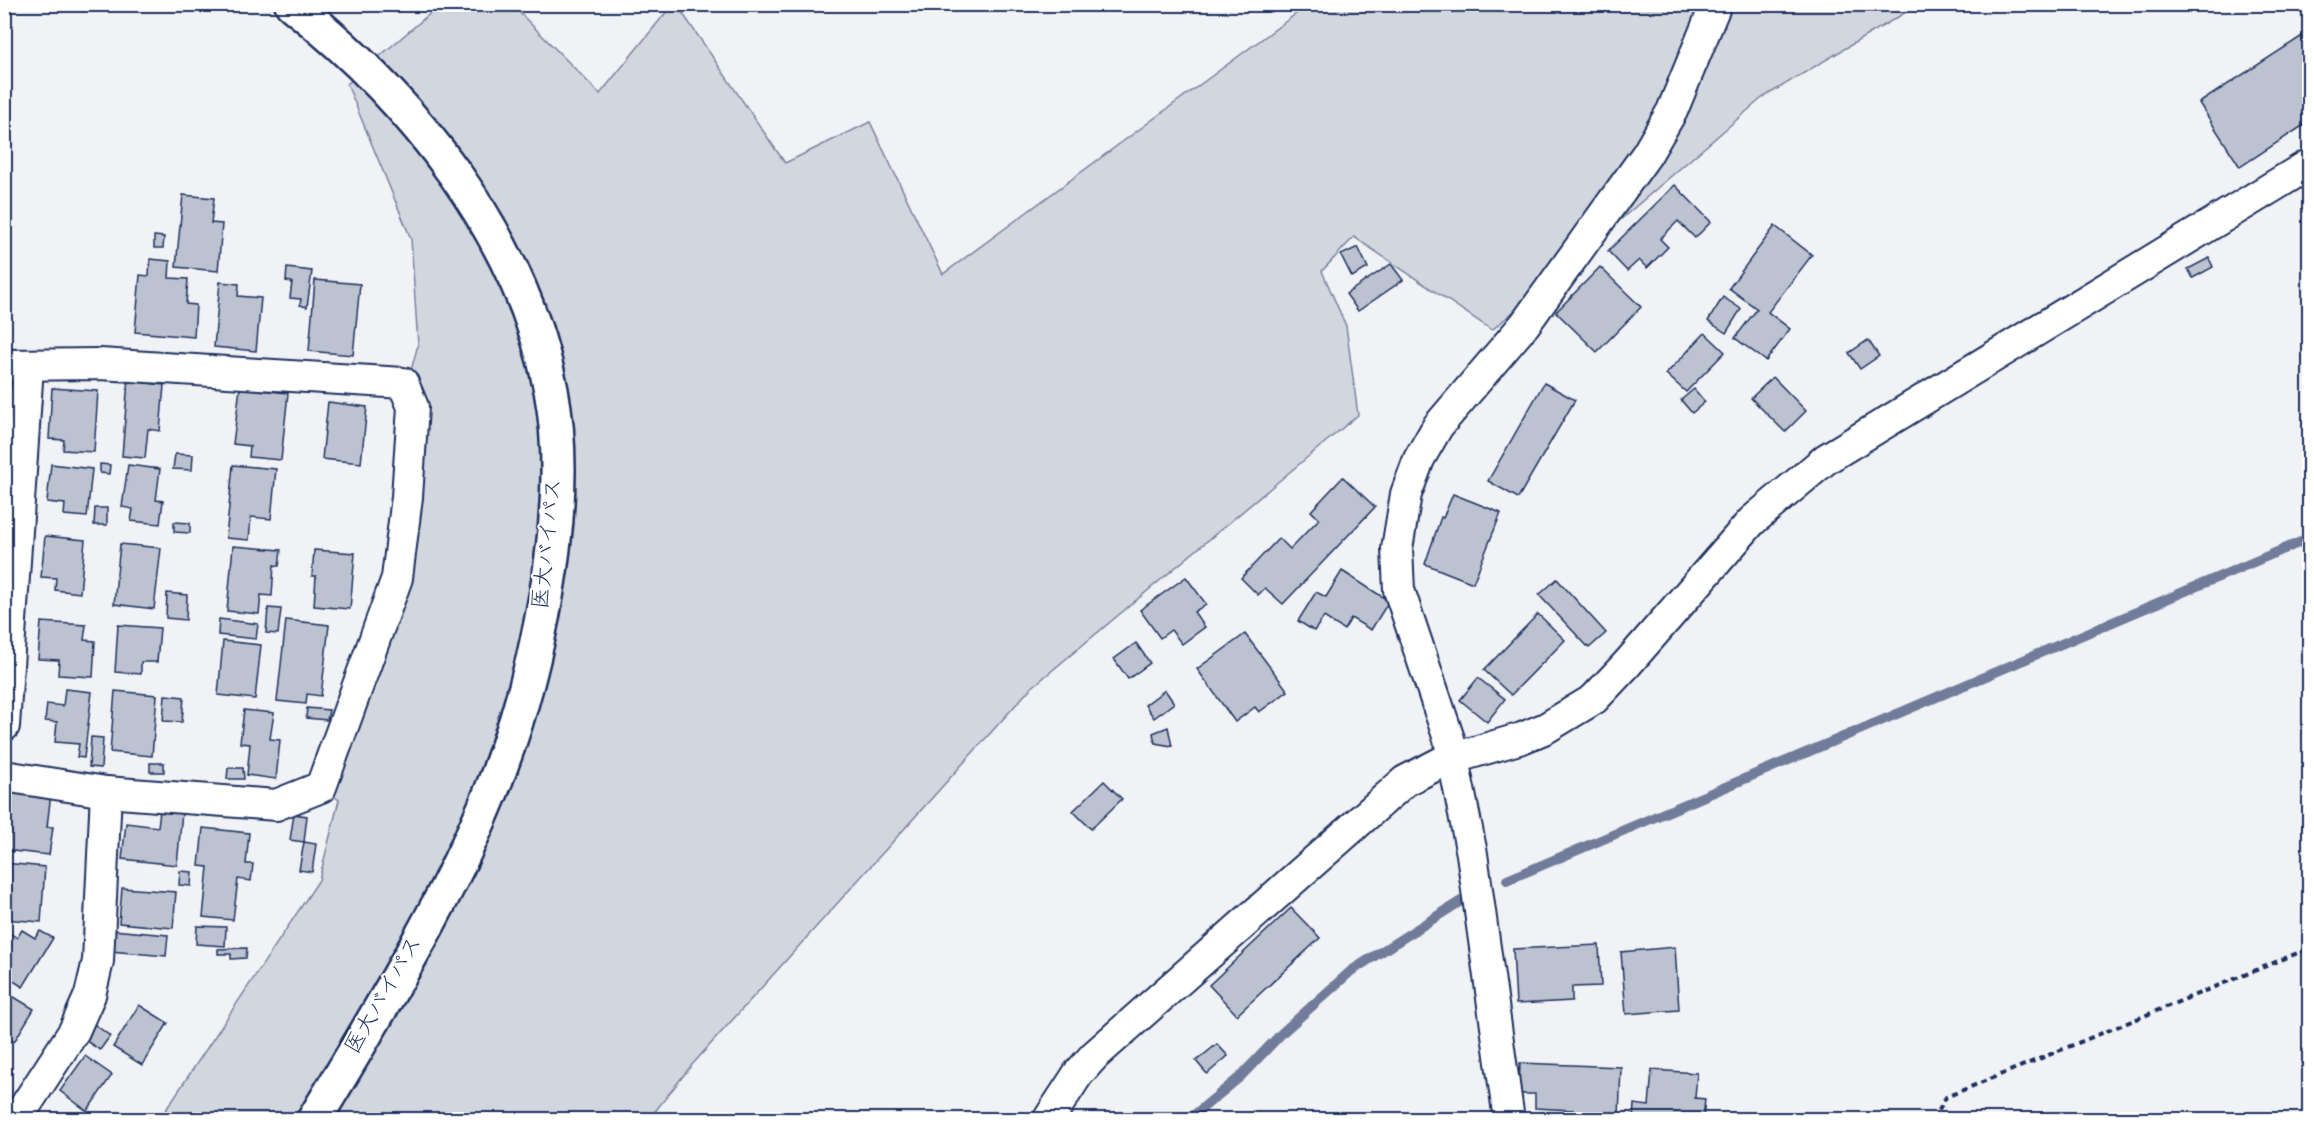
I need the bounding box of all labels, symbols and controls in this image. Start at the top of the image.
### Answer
street label: 医大バイパス [527,477,571,611]
street label: 医大バイパス [339,931,431,1061]

